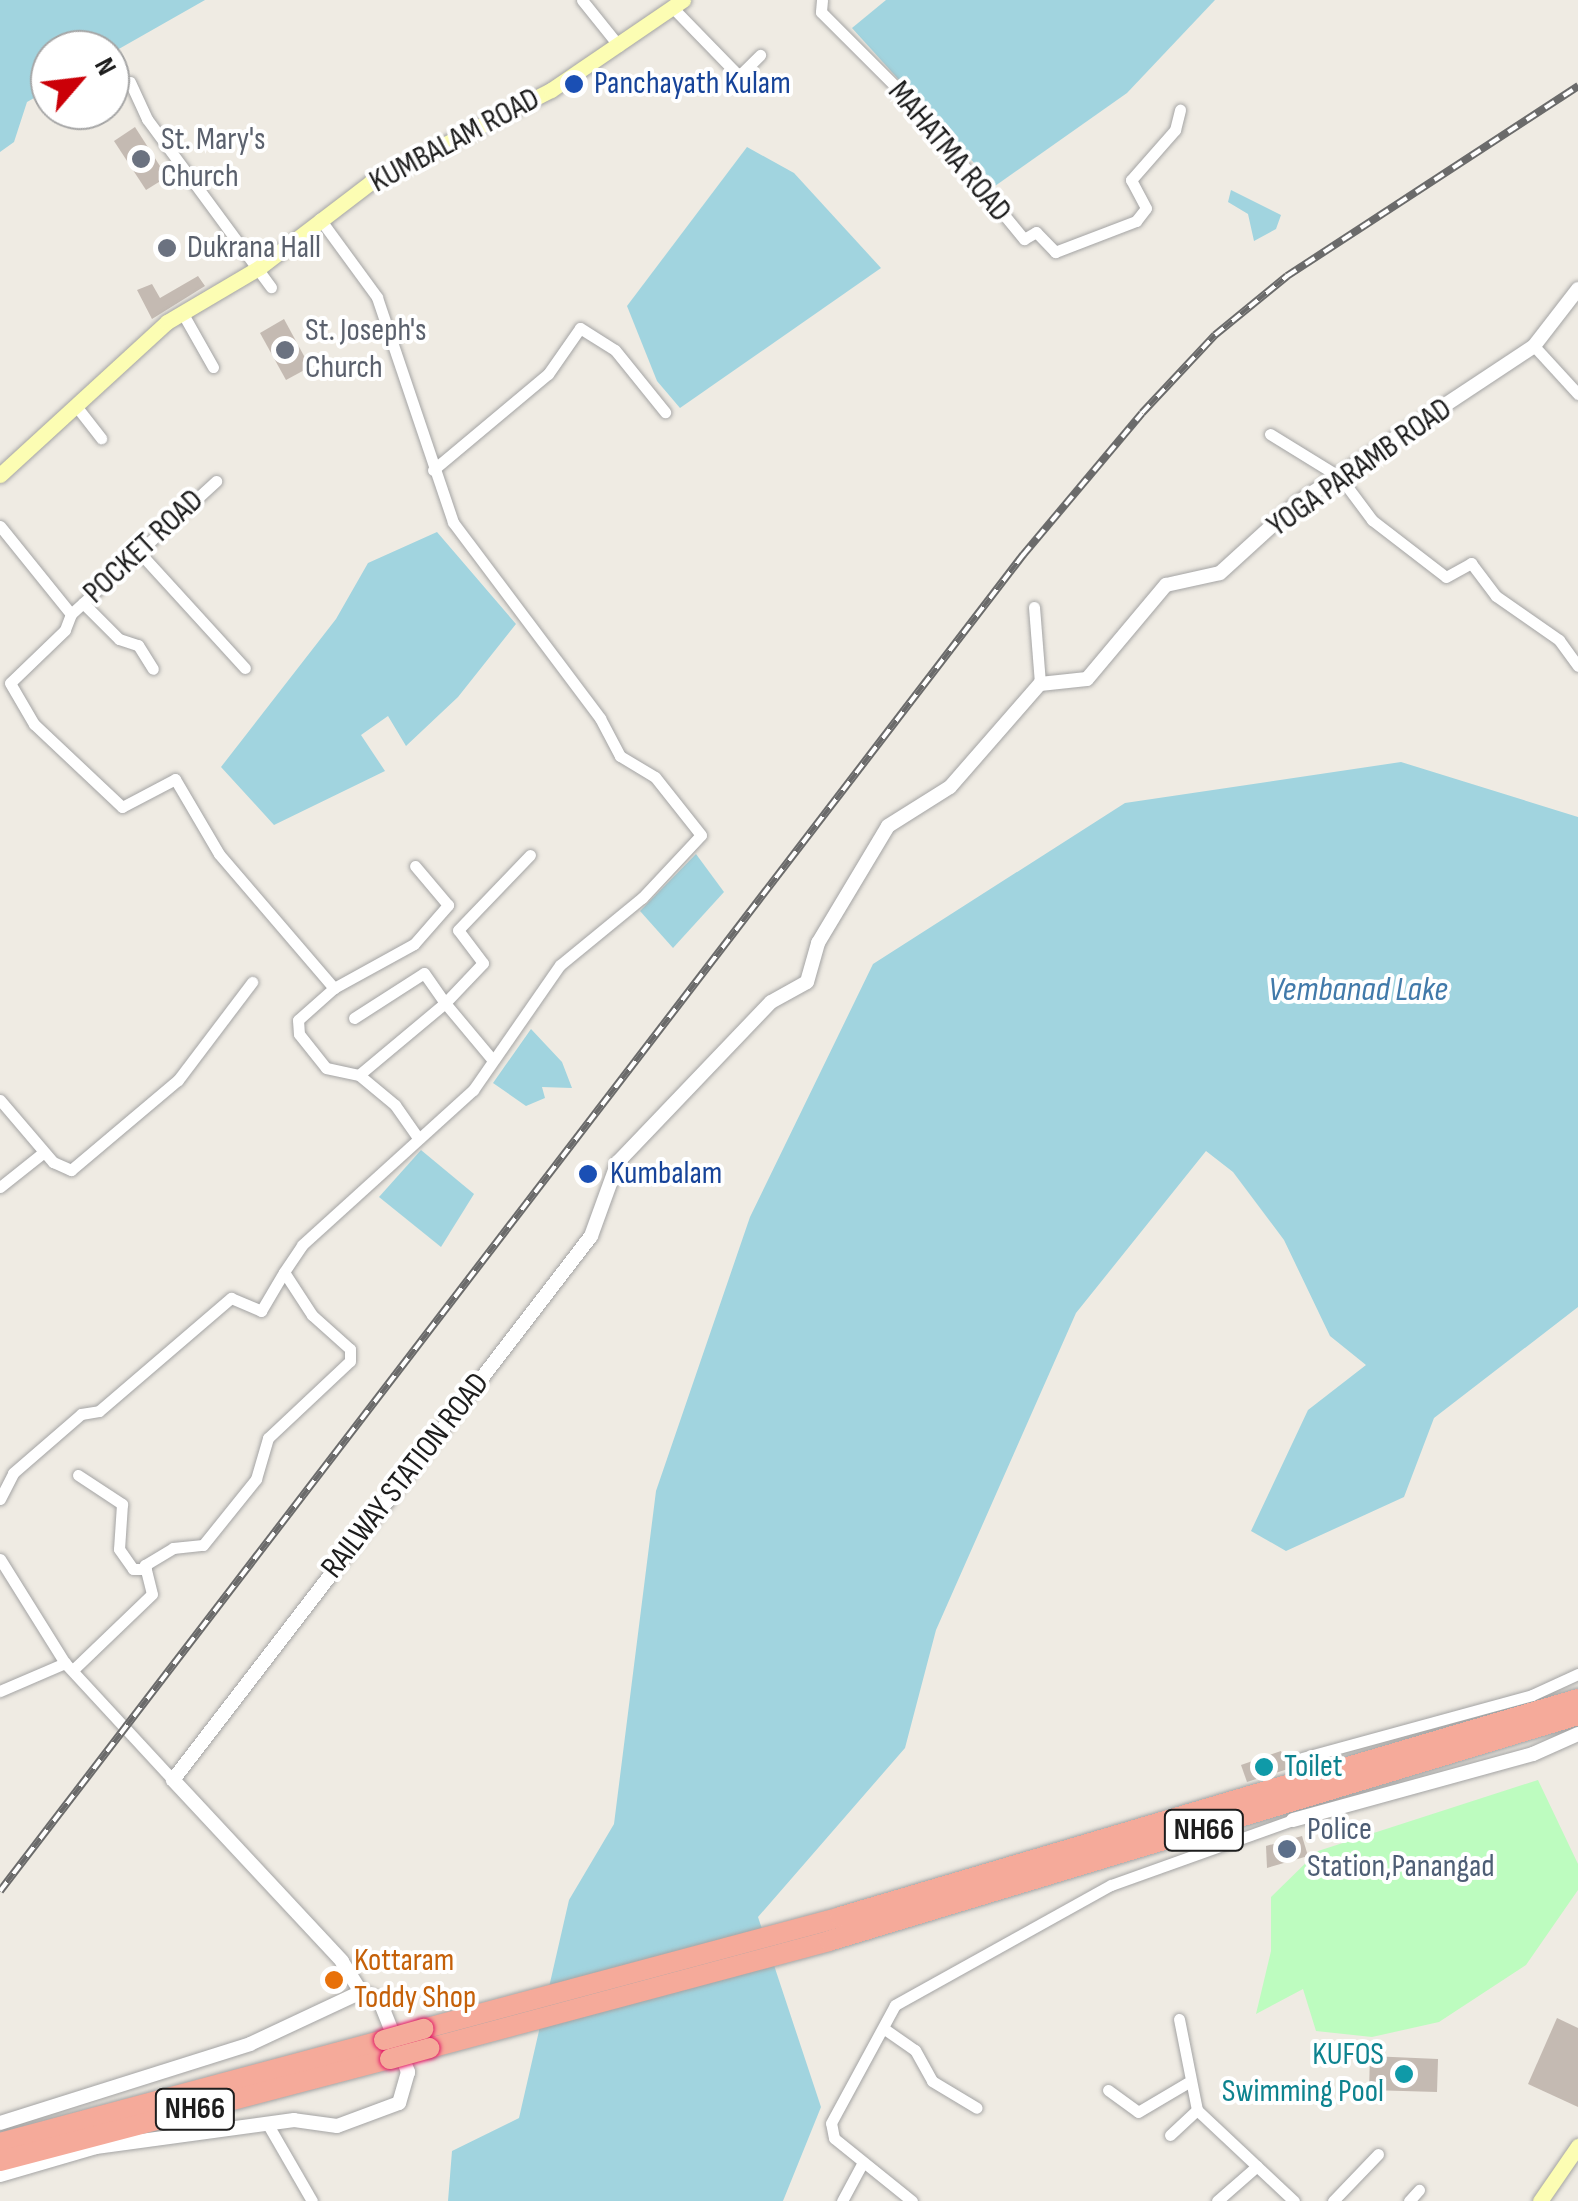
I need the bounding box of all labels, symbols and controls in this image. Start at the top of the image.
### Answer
north arrow [30,30,130,130]
text: N [87,52,123,81]
place label: Panchayath Kulam [594,65,791,103]
marker: Panchayath Kulam [563,73,585,95]
street label: MAHATMA ROAD [879,74,1019,230]
street label: KUMBALAM ROAD [364,80,546,202]
place label: St. Mary's Church [161,122,266,197]
marker: St. Mary's Church [130,148,152,170]
place label: Dukrana Hall [187,229,321,267]
marker: Dukrana Hall [156,237,178,259]
place label: St. Joseph's Church [305,313,426,388]
marker: St. Joseph's Church [274,339,296,361]
street label: YOGA PARAMB ROAD [1261,390,1459,546]
street label: POCKET ROAD [76,482,212,612]
water label: Vembanad Lake [1268,969,1448,1011]
place label: Kumbalam [610,1155,722,1193]
marker: Kumbalam [575,1161,601,1187]
street label: RAILWAY STATION ROAD [314,1366,498,1586]
place label: Toilet [1284,1748,1343,1786]
marker: Toilet [1253,1756,1275,1778]
road number: NH66 [1162,1805,1246,1855]
place label: Police Station,Panangad [1307,1812,1495,1887]
marker: Police Station,Panangad [1276,1838,1298,1860]
place label: Kottaram Toddy Shop [354,1943,476,2018]
marker: Kottaram Toddy Shop [323,1969,345,1991]
place label: KUFOS Swimming Pool [1222,2037,1384,2112]
marker: KUFOS Swimming Pool [1393,2063,1415,2085]
road number: NH66 [152,2084,238,2134]

